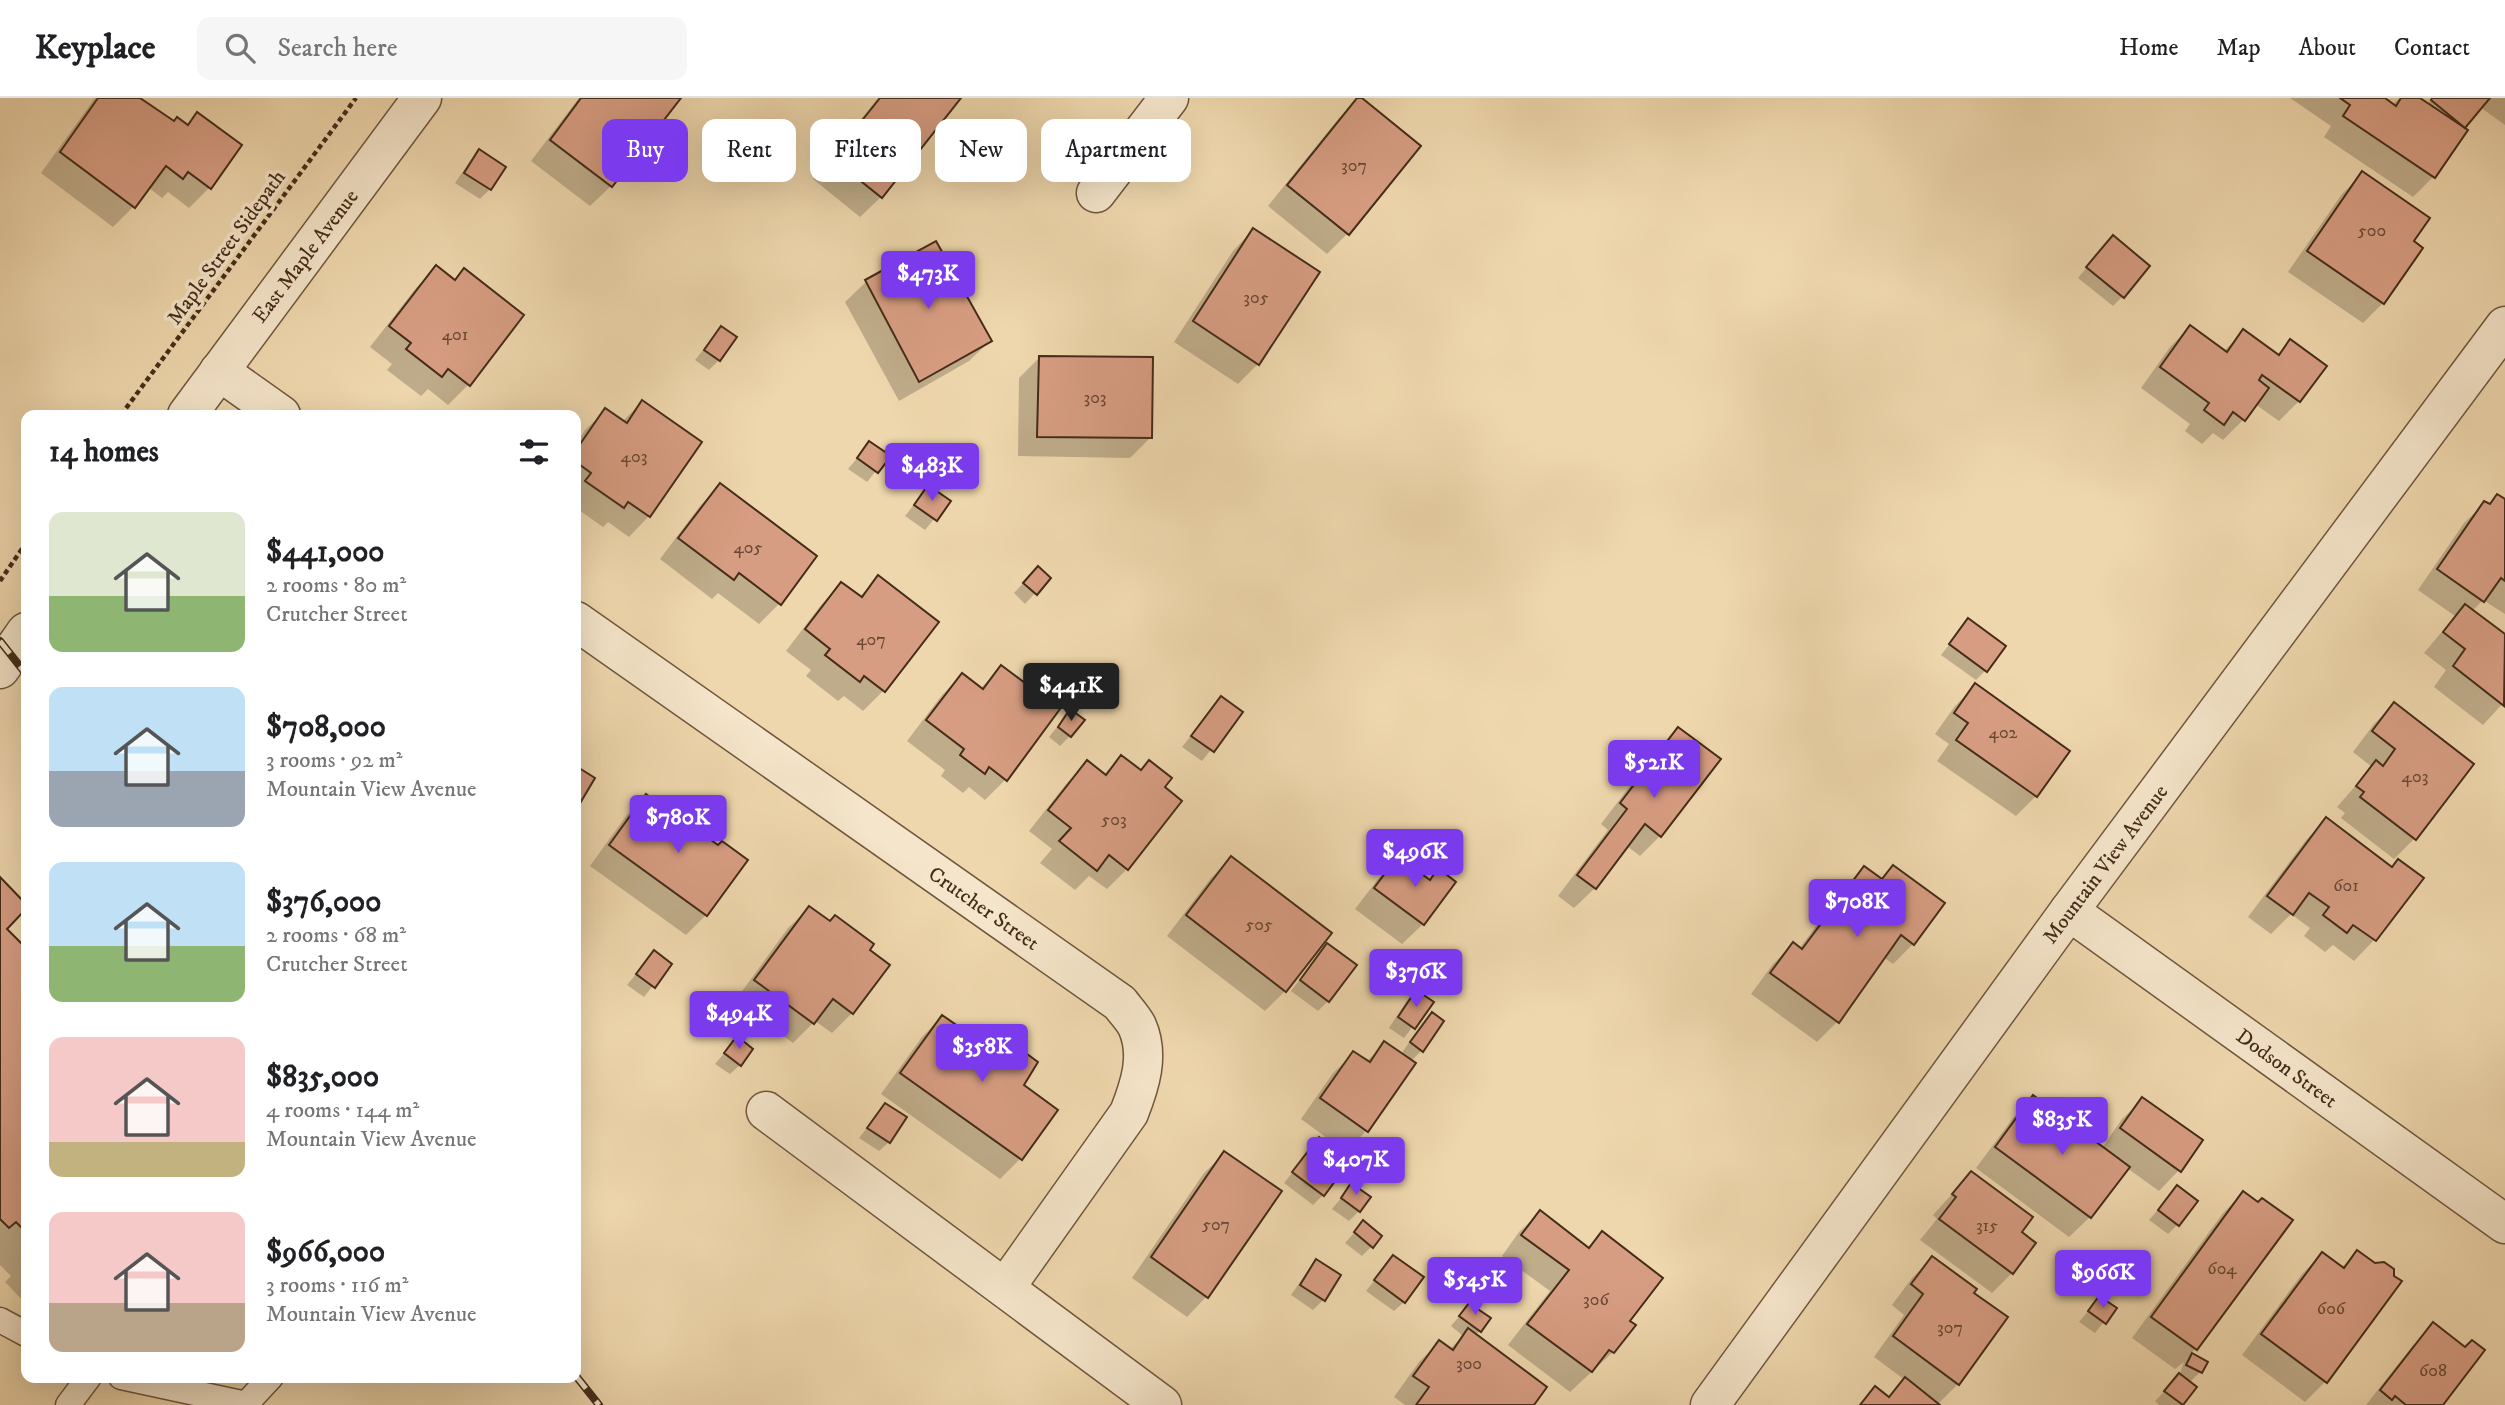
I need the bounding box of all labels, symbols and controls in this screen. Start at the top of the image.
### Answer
search box [197,17,687,80]
text: Keyplace [35,28,155,69]
icon: search [221,29,259,67]
text: Search here [277,32,398,65]
text: Home [2119,33,2178,63]
text: Map [2216,33,2261,63]
text: About [2299,33,2356,63]
text: Contact [2394,33,2470,63]
chip: Buy [602,119,688,182]
chip: Rent [702,119,796,182]
chip: Filters [810,119,921,182]
chip: New [935,119,1027,182]
chip: Apartment [1041,119,1191,182]
house number: 307 [1341,155,1367,177]
street label: Maple Street Sidepath [162,165,292,330]
street label: East Maple Avenue [247,184,365,329]
house number: 500 [2358,220,2386,242]
pin: $473K [879,252,977,311]
text: $473K [897,259,959,288]
house number: 305 [1243,287,1269,309]
house number: 401 [442,324,468,346]
house number: 303 [1083,387,1107,409]
icon: filters [515,433,553,471]
text: 14 homes [49,434,159,471]
pin: $483K [883,444,981,503]
house number: 403 [621,446,647,468]
text: $483K [901,451,963,480]
text: $441,000 [266,534,384,571]
house number: 405 [734,537,763,559]
icon: home [105,540,189,624]
text: 2 rooms · 80 m² [266,571,406,600]
text: Crutcher Street [266,600,408,629]
house number: 407 [856,629,886,651]
pin: $441K [1022,664,1120,723]
text: $441K [1039,671,1103,700]
text: $708,000 [266,709,386,746]
icon: home [105,715,189,799]
house number: 402 [1989,722,2018,744]
pin: $521K [1605,740,1703,800]
text: 3 rooms · 92 m² [266,746,403,775]
text: $521K [1624,748,1684,777]
house number: 403 [2402,766,2428,788]
text: Mountain View Avenue [266,775,477,804]
street label: Mountain View Avenue [2038,780,2174,949]
pin: $780K [629,796,727,855]
text: $780K [646,803,710,832]
house number: 503 [1101,809,1127,831]
pin: $496K [1366,830,1464,889]
text: $496K [1382,837,1448,866]
street label: Crutcher Street [923,861,1044,957]
house number: 601 [2333,875,2359,897]
pin: $708K [1808,880,1906,939]
text: $376,000 [266,884,381,921]
text: $708K [1825,887,1889,916]
icon: home [105,890,189,974]
house number: 505 [1245,914,1273,936]
text: 2 rooms · 68 m² [266,921,406,950]
text: Crutcher Street [266,950,408,979]
pin: $376K [1367,950,1465,1009]
text: $376K [1385,957,1447,986]
pin: $494K [690,992,788,1051]
text: $494K [706,999,772,1028]
street label: Dodson Street [2231,1023,2342,1114]
pin: $358K [933,1024,1031,1084]
text: $358K [952,1032,1012,1061]
text: $835,000 [266,1059,379,1096]
icon: home [105,1065,189,1149]
text: 4 rooms · 144 m² [266,1096,419,1125]
pin: $835K [2013,1098,2111,1157]
text: $835K [2032,1105,2092,1134]
text: Mountain View Avenue [266,1125,477,1154]
pin: $407K [1307,1138,1405,1197]
text: $407K [1323,1145,1389,1174]
house number: 507 [1202,1214,1230,1236]
house number: 315 [1976,1215,1998,1237]
text: $966,000 [266,1234,385,1271]
icon: home [105,1240,189,1324]
pin: $966K [2054,1250,2152,1310]
pin: $545K [1426,1258,1524,1317]
text: $966K [2071,1258,2135,1287]
house number: 604 [2207,1258,2237,1280]
text: $545K [1443,1265,1507,1294]
text: 3 rooms · 116 m² [266,1271,409,1300]
house number: 306 [1583,1289,1610,1311]
house number: 606 [2317,1298,2346,1320]
text: Mountain View Avenue [266,1300,477,1329]
house number: 307 [1937,1317,1963,1339]
house number: 300 [1456,1353,1482,1375]
house number: 608 [2419,1360,2447,1382]

